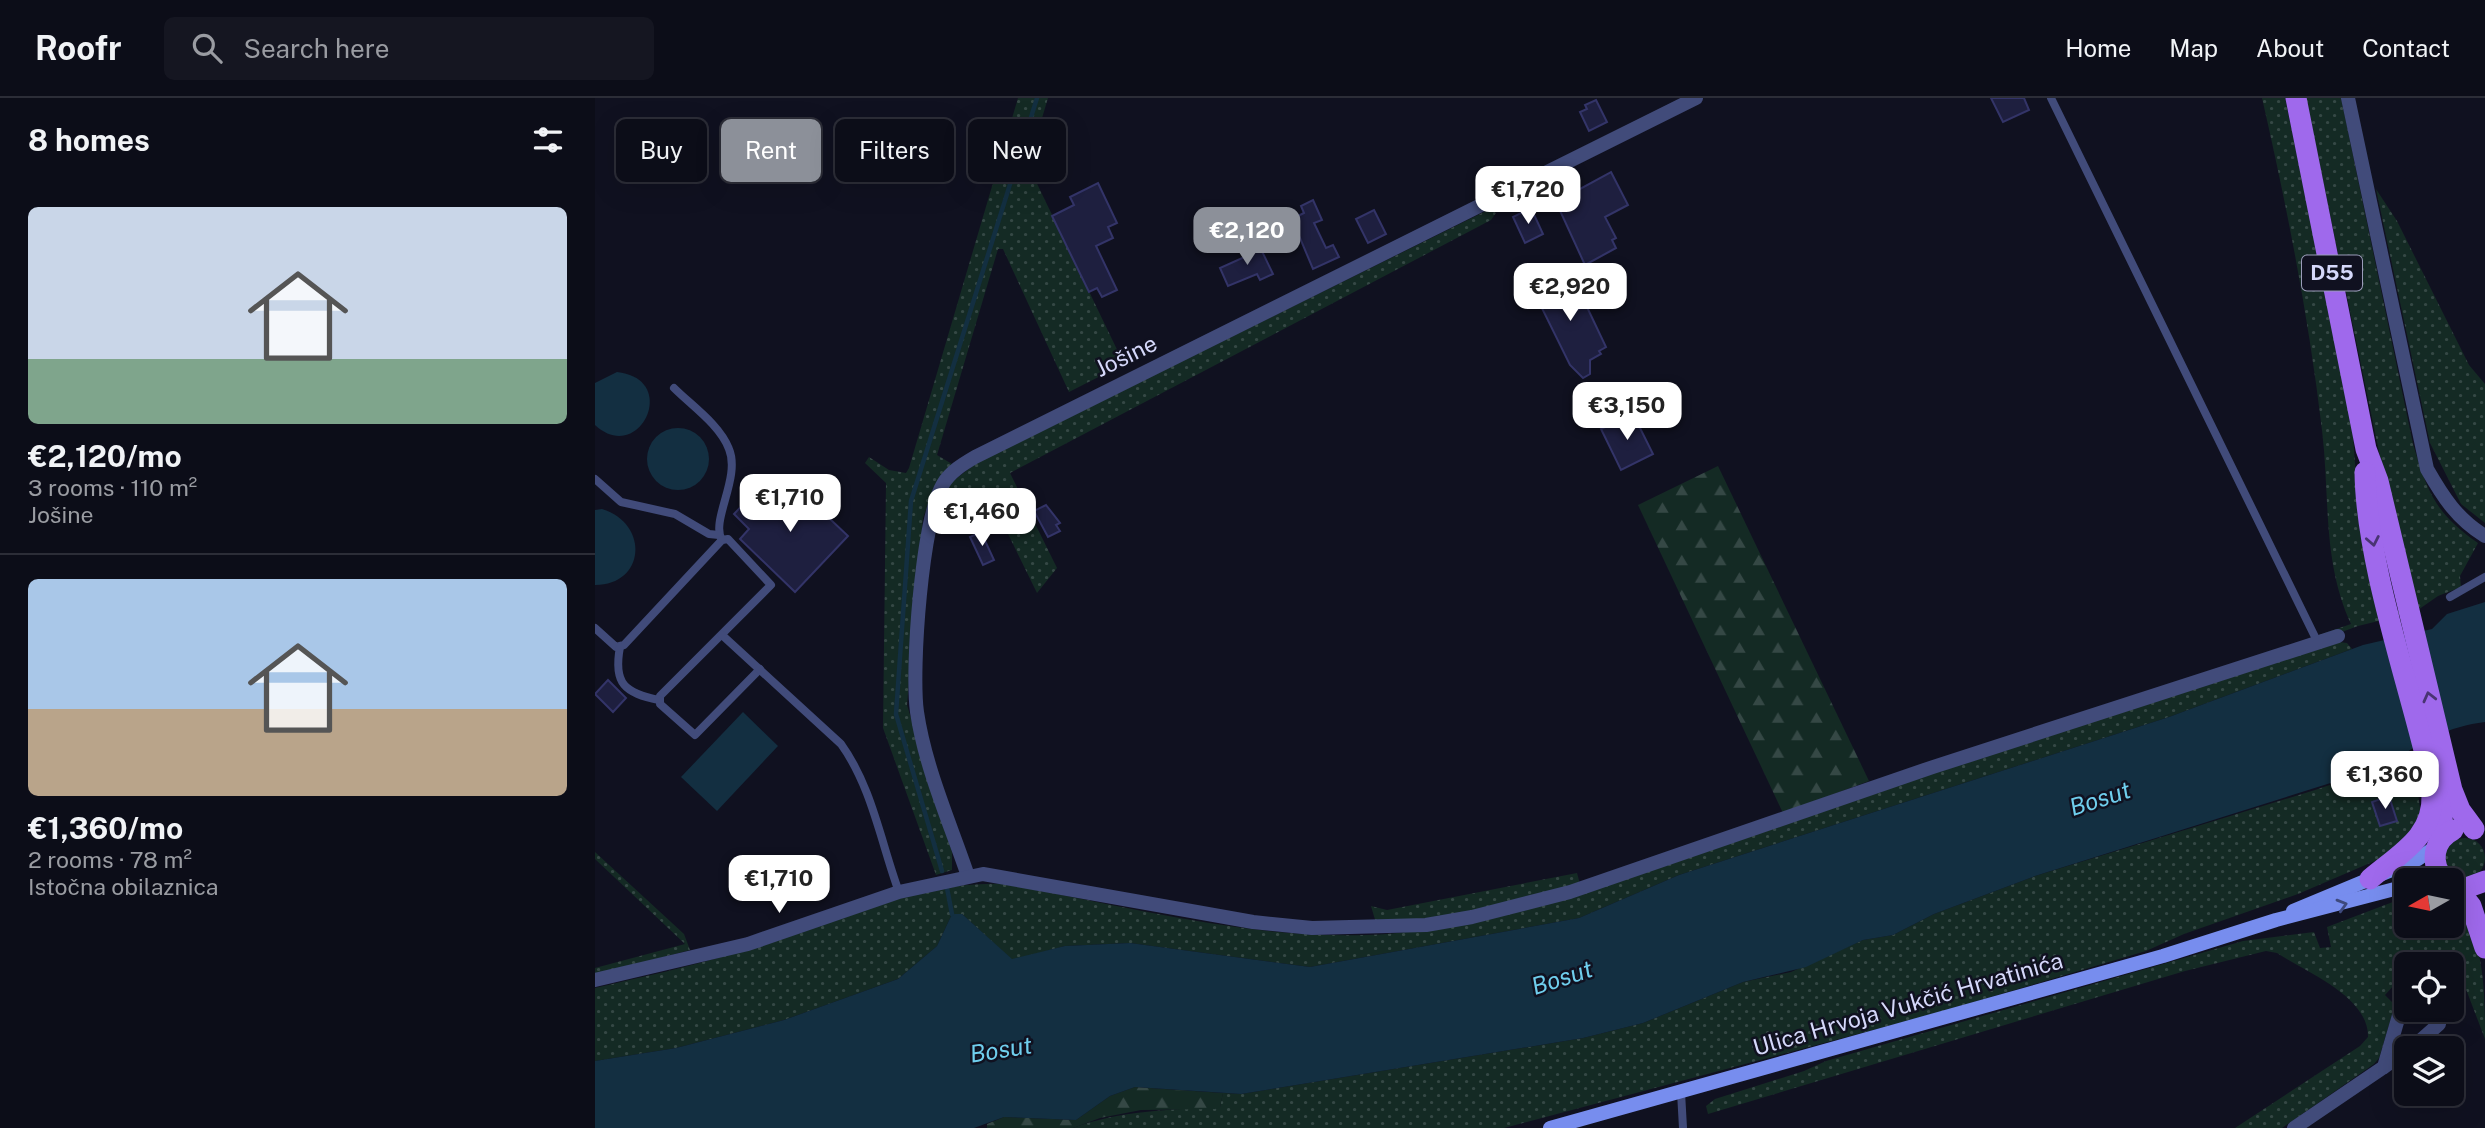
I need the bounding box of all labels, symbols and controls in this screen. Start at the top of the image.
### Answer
search box [164,17,654,80]
text: Roofr [35,29,122,67]
icon: search [188,29,226,67]
text: Search here [244,33,390,64]
text: Home [2065,34,2131,62]
text: Map [2169,34,2218,62]
text: About [2256,34,2324,62]
text: Contact [2362,34,2450,62]
chip: Buy [616,119,707,182]
chip: Rent [721,119,821,182]
chip: Filters [835,119,954,182]
chip: New [968,119,1066,182]
icon: filters [529,121,567,159]
text: 8 homes [28,122,150,158]
pin: €1,720 [1471,166,1585,226]
text: €1,720 [1491,175,1565,202]
pin: €2,120 [1190,208,1304,267]
text: €2,120 [1209,216,1285,243]
icon: home [235,253,361,379]
road number: D55 [2302,256,2362,290]
pin: €2,920 [1513,264,1627,323]
text: €2,920 [1530,272,1610,299]
street label: Jošine [1090,329,1161,382]
pin: €3,150 [1570,382,1684,442]
text: €3,150 [1589,391,1665,418]
text: €2,120/mo [28,438,182,474]
text: 3 rooms · 110 m² [28,474,197,501]
pin: €1,710 [733,474,847,534]
text: €1,710 [756,483,824,510]
pin: €1,460 [925,489,1039,548]
text: €1,460 [944,497,1020,524]
text: Jošine [28,501,94,528]
one-way arrow [2365,535,2380,547]
icon: home [235,625,361,751]
one-way arrow [2423,691,2437,703]
pin: €1,360 [2328,752,2442,811]
text: €1,360 [2347,760,2423,787]
water label: Bosut [2066,775,2134,821]
text: €1,360/mo [28,810,183,846]
text: 2 rooms · 78 m² [28,846,192,873]
pin: €1,710 [722,856,836,915]
text: €1,710 [745,864,813,891]
north arrow [2394,868,2464,938]
map controls [2394,868,2464,1106]
text: Istočna obilaznica [28,873,218,900]
one-way arrow [2336,899,2348,913]
street label: Ulica Hrvoja Vukčić Hrvatinića [1750,946,2066,1061]
button: locate [2394,952,2464,1022]
water label: Bosut [1528,954,1596,1000]
water label: Bosut [968,1030,1034,1068]
button: layers [2394,1036,2464,1106]

